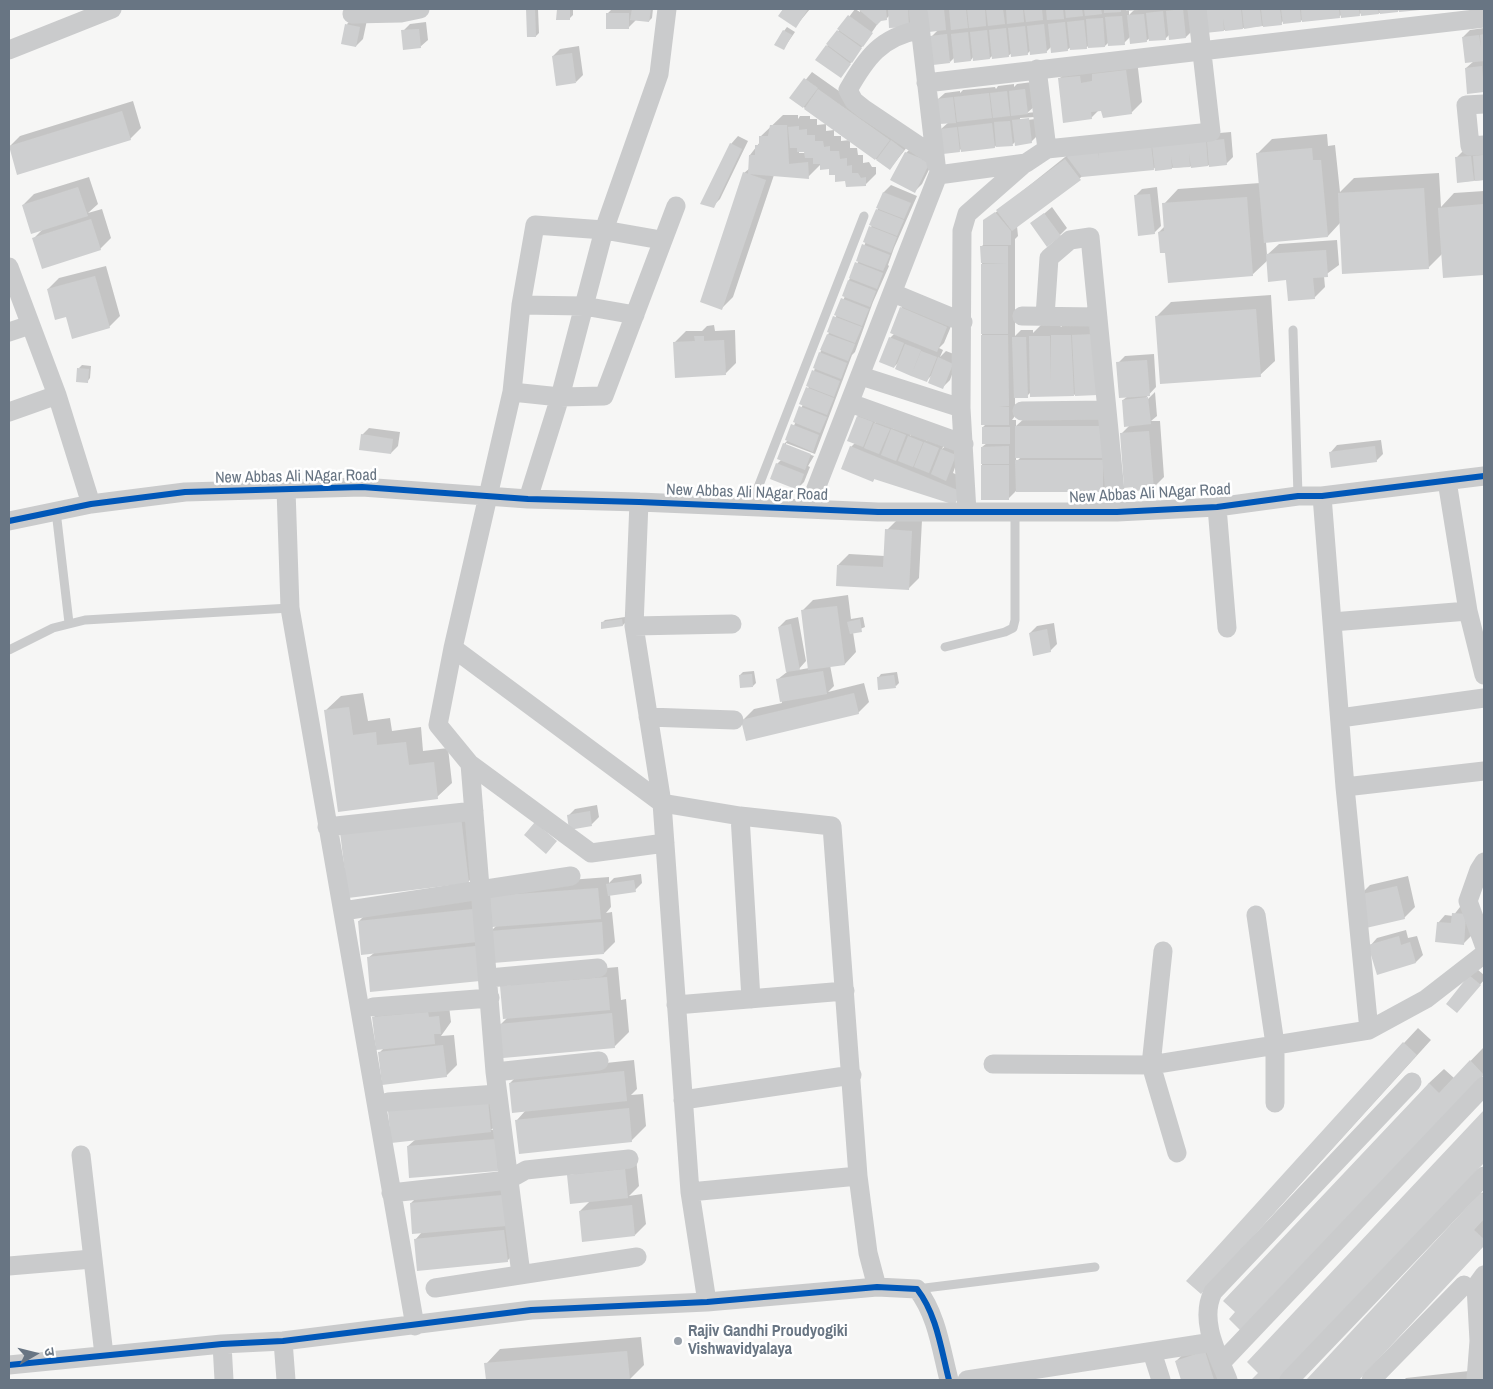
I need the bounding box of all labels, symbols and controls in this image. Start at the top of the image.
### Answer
street label: New Abbas Ali NAgar Road [215,466,377,488]
street label: New Abbas Ali NAgar Road [1069,480,1231,508]
street label: New Abbas Ali NAgar Road [666,481,828,505]
place label: Rajiv Gandhi Proudyogiki Vishwavidyalaya [688,1322,848,1360]
north arrow [10,1329,60,1379]
marker: Rajiv Gandhi Proudyogiki Vishwavidyalaya [672,1335,684,1347]
text: उ [40,1347,59,1357]

